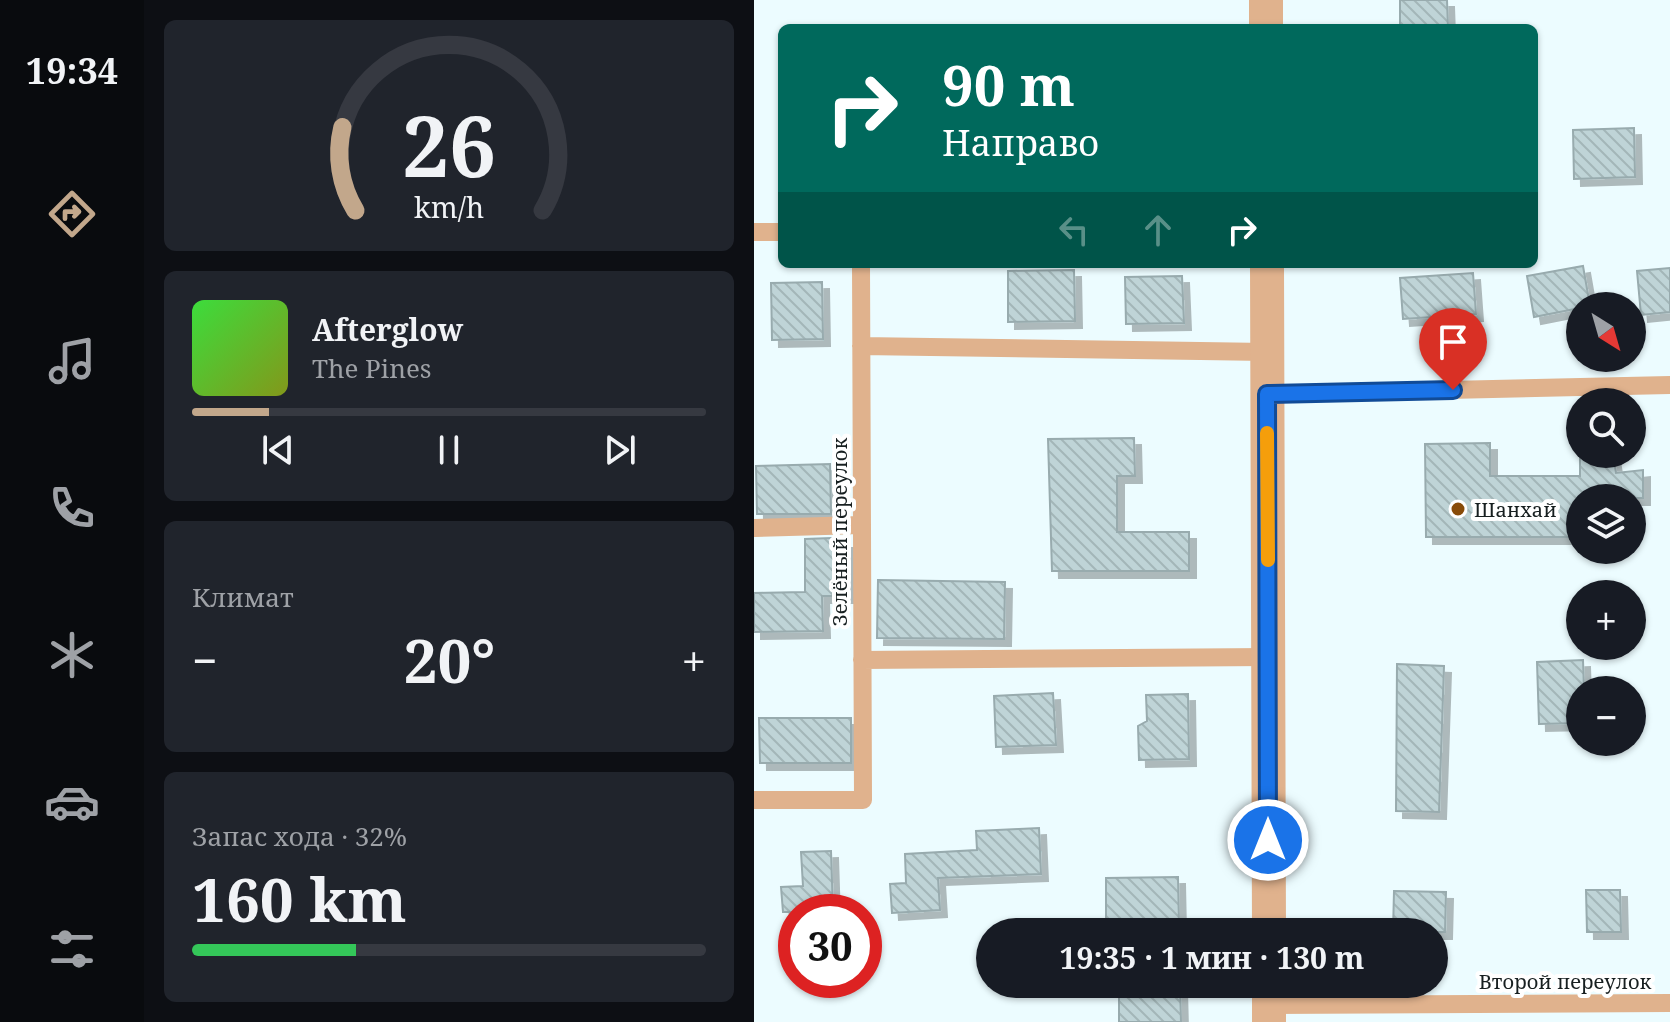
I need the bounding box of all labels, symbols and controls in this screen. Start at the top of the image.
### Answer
text: 19:34 [26,46,118,95]
text: 90 m [942,46,1075,122]
icon: right [810,56,914,160]
text: 26 [402,88,496,201]
text: Направо [942,118,1099,167]
icon: directions [44,186,100,242]
text: km/h [414,187,484,226]
icon: left [1052,208,1096,252]
icon: ahead [1136,208,1180,252]
icon: right [1220,208,1264,252]
north arrow [1566,292,1646,372]
map controls [1566,292,1646,756]
pin [1419,308,1487,390]
text: Afterglow [312,309,463,350]
icon: arrive [1431,320,1475,364]
icon: music [44,333,100,389]
text: The Pines [312,350,432,386]
button: search [1566,388,1646,468]
icon: previous [256,428,300,472]
icon: pause [427,428,471,472]
icon: next [598,428,642,472]
street label: Зелёный переулок [826,438,853,626]
icon: phone [44,480,100,536]
button: layers [1566,484,1646,564]
place label: Шанхай [1474,496,1557,523]
marker: Шанхай [1449,500,1467,518]
text: Климат [192,579,294,615]
button: + [1566,580,1646,660]
text: 20° [404,619,495,701]
icon: climate [44,627,100,683]
text: − [192,630,217,690]
text: + [681,630,706,690]
button: − [1566,676,1646,756]
icon: car [44,774,100,830]
position arrow [1226,798,1310,882]
text: Запас хода · 32% [192,818,407,854]
text: 160 km [192,858,407,940]
speed limit sign: 30 [778,894,882,998]
icon: filters [44,921,100,977]
text: 19:35 · 1 мин · 130 m [1060,937,1364,978]
street label: Второй переулок [1479,968,1651,995]

